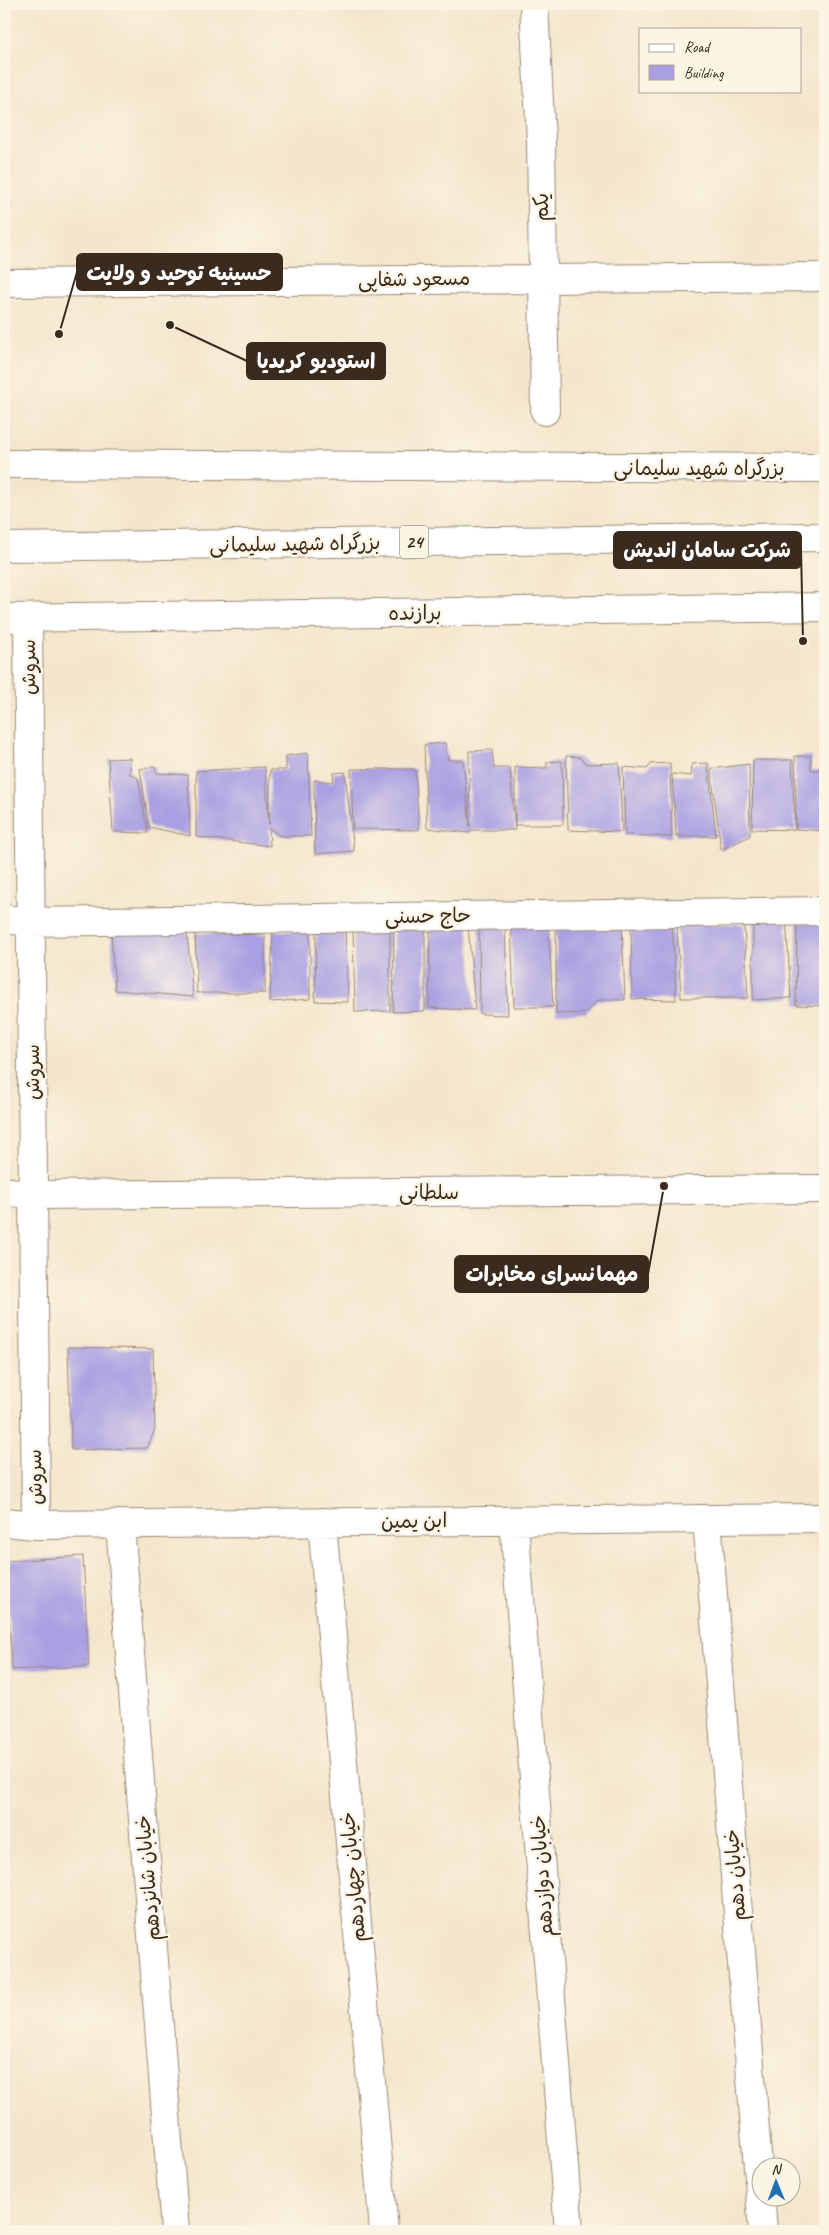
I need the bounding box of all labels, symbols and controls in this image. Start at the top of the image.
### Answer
legend [639,28,802,92]
text: Road [684,38,711,57]
text: Building [684,64,724,83]
street label: یکم [529,193,556,221]
callout: حسینیه توحید و ولایت [77,254,282,290]
text: حسینیه توحید و ولایت [87,260,271,286]
street label: مسعود شفاپی [358,266,470,293]
callout: استودیو کریدیا [247,343,385,379]
text: استودیو کریدیا [257,348,375,374]
street label: بزرگراه شهید سلیمانی [613,456,785,481]
road number: 24 [400,526,428,558]
street label: بزرگراه شهید سلیمانی [209,530,381,558]
callout: شرکت سامان اندیش [614,532,801,568]
text: شرکت سامان اندیش [623,537,791,563]
street label: برازنده [388,600,442,626]
street label: سروش [16,639,41,695]
street label: حاج حسنی [385,903,471,930]
street label: سروش [20,1044,45,1100]
street label: سلطانی [399,1180,459,1205]
callout: مهمانسرای مخابرات [455,1256,648,1292]
text: مهمانسرای مخابرات [465,1261,639,1287]
street label: سروش [22,1449,48,1505]
street label: ابن یمین [381,1508,447,1534]
street label: خیابان چهاردهم [335,1811,373,1943]
street label: خیابان شانزدهم [130,1814,168,1942]
street label: خیابان دوازدهم [525,1814,562,1938]
street label: خیابان دهم [719,1828,753,1922]
north arrow [752,2158,802,2208]
text: N [771,2161,783,2178]

